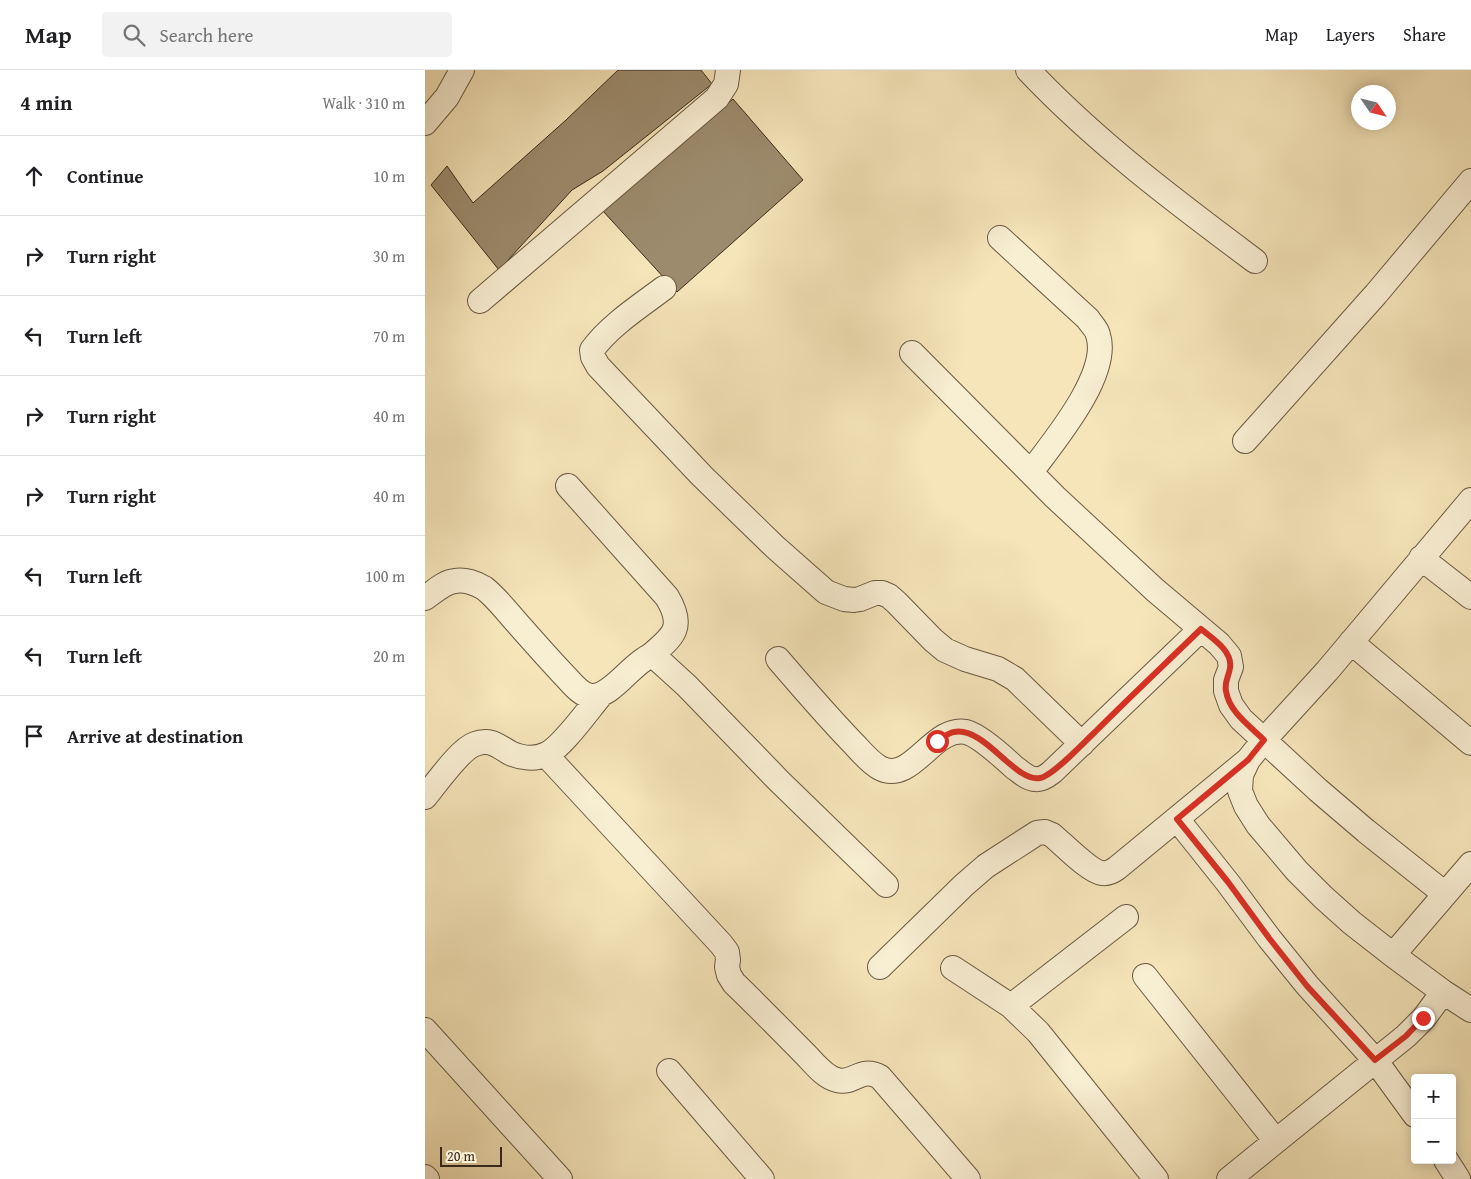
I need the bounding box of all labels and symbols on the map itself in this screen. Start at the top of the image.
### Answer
north arrow [1351,85,1396,130]
route start [926,730,949,753]
route end [1412,1007,1435,1030]
scale bar [440,1144,503,1167]

